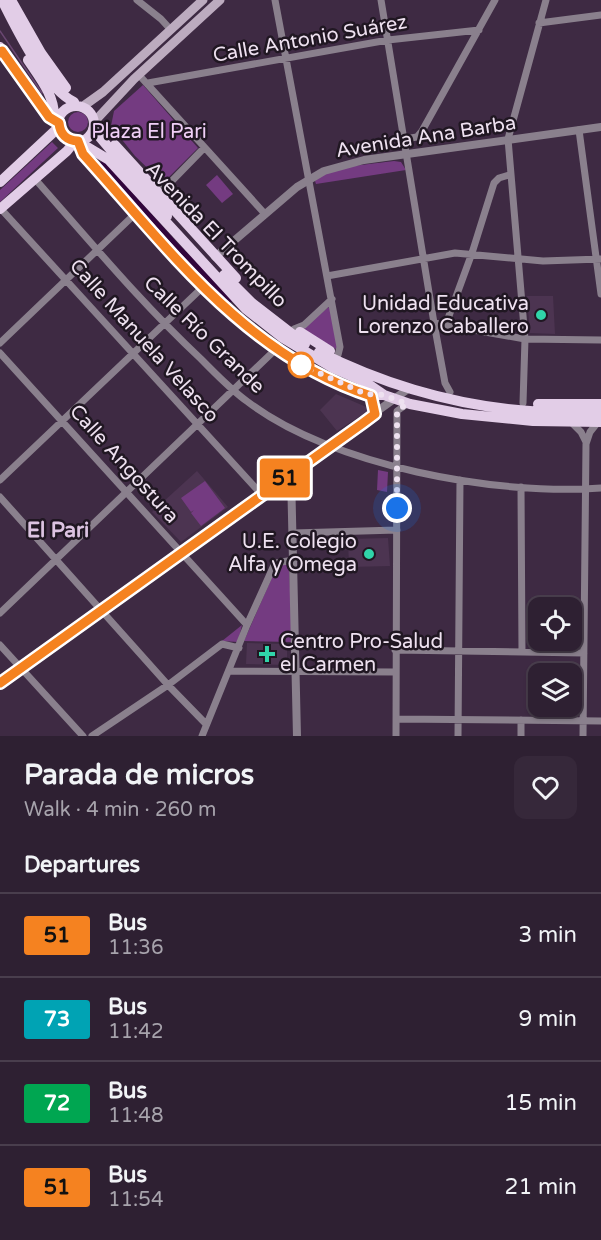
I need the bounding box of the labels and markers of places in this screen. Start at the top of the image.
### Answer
place label: Unidad Educativa Lorenzo Caballero [357,292,529,339]
marker: Unidad Educativa Lorenzo Caballero [534,308,548,322]
unlabelled marker [288,352,314,378]
place label: U.E. Colegio Alfa y Omega [228,530,357,577]
marker: U.E. Colegio Alfa y Omega [362,547,376,561]
place label: Centro Pro-Salud el Carmen [280,630,443,677]
marker: Centro Pro-Salud el Carmen [258,645,276,663]

